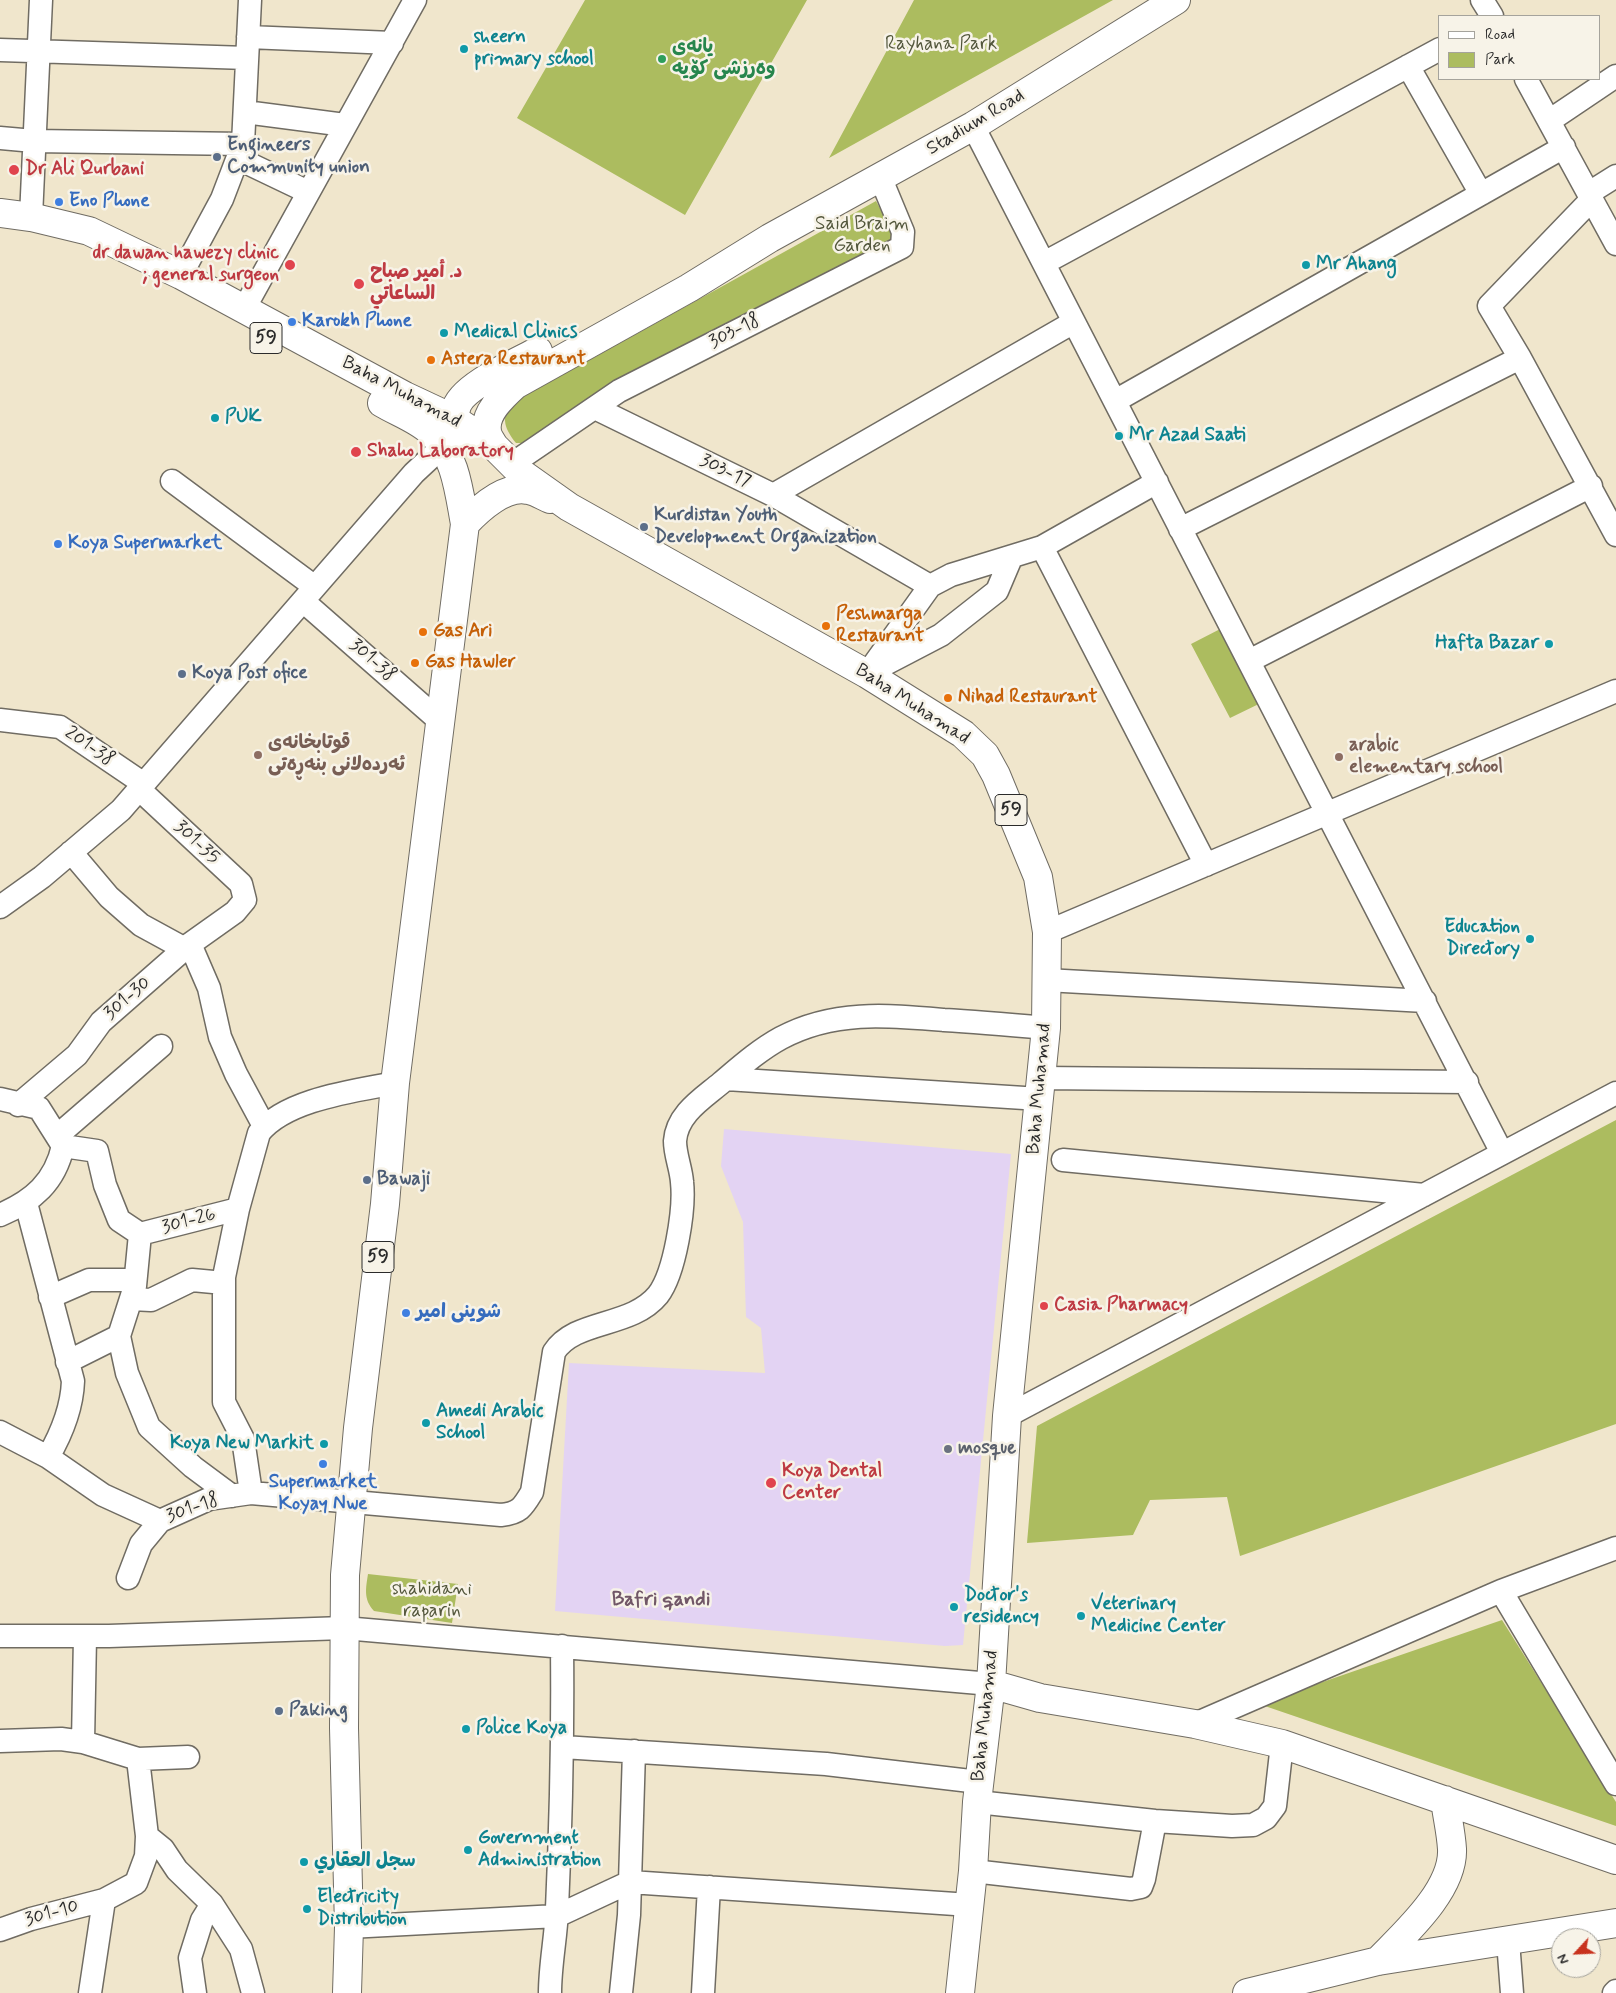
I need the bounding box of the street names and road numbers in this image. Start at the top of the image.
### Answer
street label: Stadium Road [923,85,1029,161]
street label: 303-18 [705,309,765,355]
road number: 59 [250,322,282,353]
street label: Baha Muhamad [338,352,464,434]
street label: 303-17 [696,450,754,494]
street label: 301-38 [344,635,400,687]
street label: Baha Muhamad [851,660,973,750]
street label: 201-38 [60,722,118,772]
road number: 59 [995,794,1027,826]
street label: 301-35 [168,816,224,870]
street label: 301-30 [100,972,156,1026]
street label: Baha Muhamad [1023,1022,1057,1156]
street label: 301-26 [159,1204,219,1240]
road number: 59 [362,1242,394,1272]
street label: 301-18 [164,1489,222,1529]
street label: Baha Muhamad [968,1649,1004,1783]
street label: 301-10 [23,1896,81,1932]

